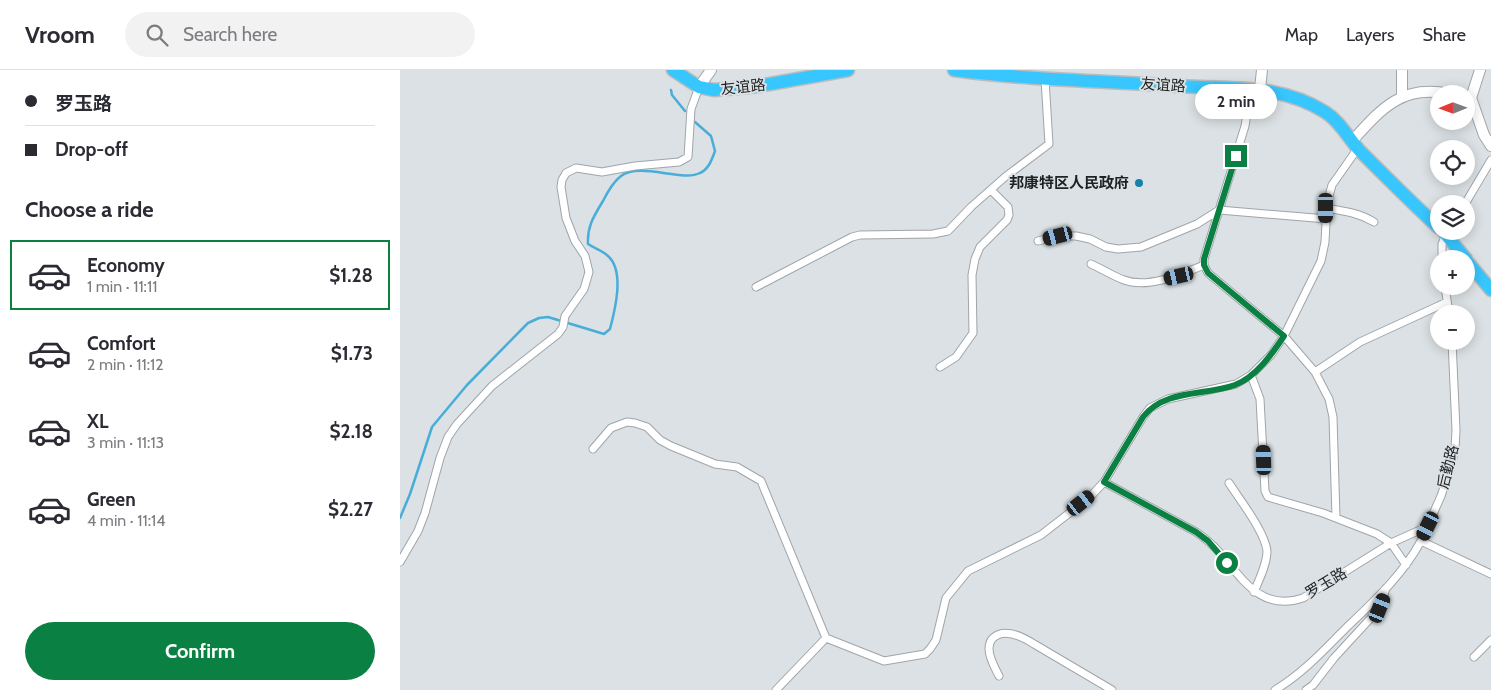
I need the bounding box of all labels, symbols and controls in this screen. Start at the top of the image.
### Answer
search box [125,12,475,57]
text: Vroom [25,20,95,49]
icon: search [143,21,171,49]
text: Search here [183,23,277,46]
text: Map [1285,24,1318,46]
text: Layers [1346,24,1395,46]
text: Share [1423,24,1466,46]
street label: 友谊路 [1140,74,1186,96]
street label: 友谊路 [720,76,766,98]
callout: 2 min [1195,83,1277,118]
north arrow [1430,85,1475,130]
map controls [1430,85,1475,350]
text: 罗玉路 [55,92,112,115]
text: 2 min [1217,92,1255,111]
text: Drop-off [55,138,128,161]
button: locate [1430,140,1475,185]
route end [1225,145,1247,167]
place label: 邦康特区人民政府 [1009,174,1129,192]
marker: 邦康特区人民政府 [1133,177,1145,189]
car [1318,193,1333,223]
button: layers [1430,195,1475,240]
text: Choose a ride [25,196,154,223]
car [1041,225,1074,247]
button: + [1430,250,1475,295]
icon: car [27,253,72,298]
text: Economy [87,254,165,277]
text: $1.28 [329,264,373,287]
car [1162,265,1195,287]
text: 1 min · 11:11 [87,277,157,296]
button: − [1430,305,1475,350]
icon: car [27,331,72,376]
text: Comfort [87,332,156,355]
text: $1.73 [331,342,373,365]
text: 2 min · 11:12 [87,355,164,374]
icon: car [27,409,72,454]
text: XL [87,410,108,433]
text: $2.18 [330,420,373,443]
text: 3 min · 11:13 [87,433,164,452]
street label: 后勤路 [1434,443,1462,491]
car [1255,445,1272,475]
icon: car [27,487,72,532]
text: Green [87,488,136,511]
car [1064,488,1097,518]
text: $2.27 [328,498,373,521]
car [1414,509,1441,543]
text: 4 min · 11:14 [87,511,165,530]
route start [1216,552,1238,574]
street label: 罗玉路 [1302,564,1350,602]
car [1367,591,1392,625]
button: Confirm [25,622,375,680]

